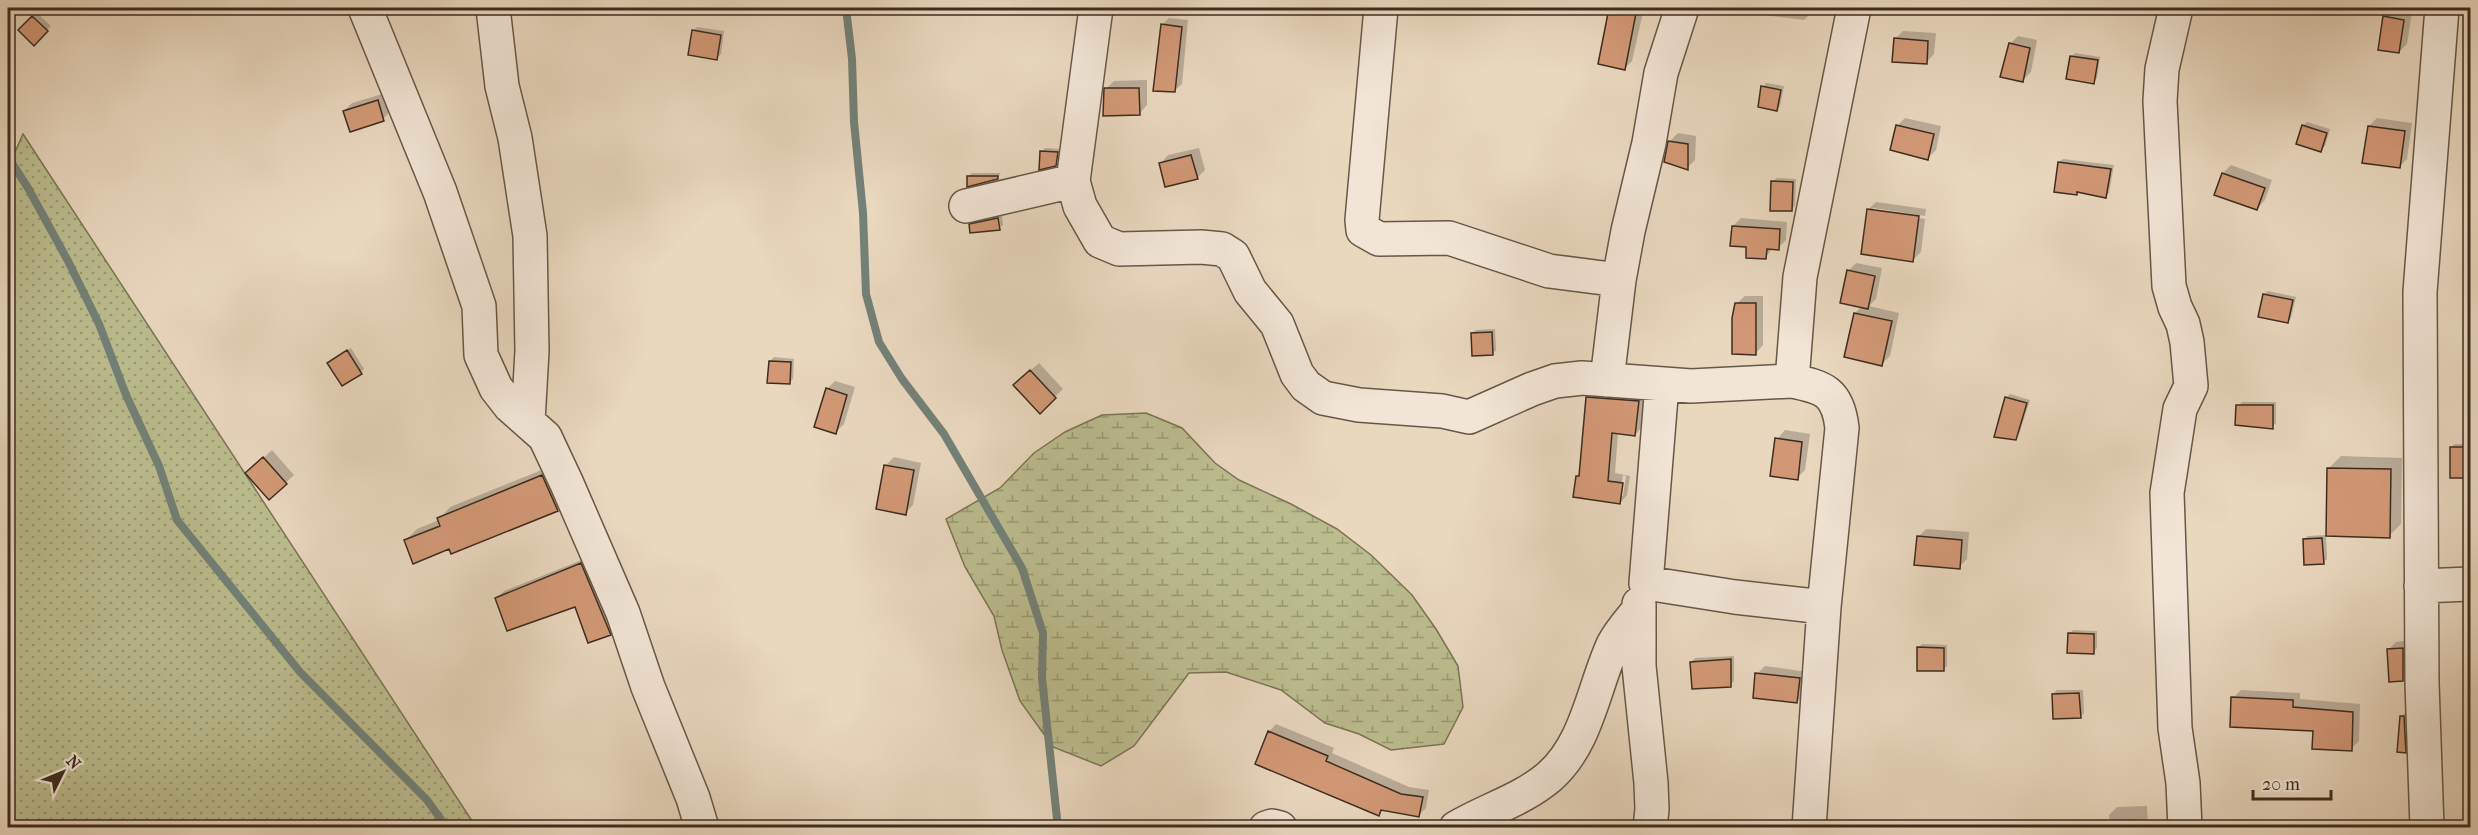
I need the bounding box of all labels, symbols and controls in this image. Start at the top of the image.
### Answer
north arrow [33,742,93,802]
text: N [63,751,85,774]
scale bar [2253,763,2331,801]
text: 20 m [2262,774,2300,795]

